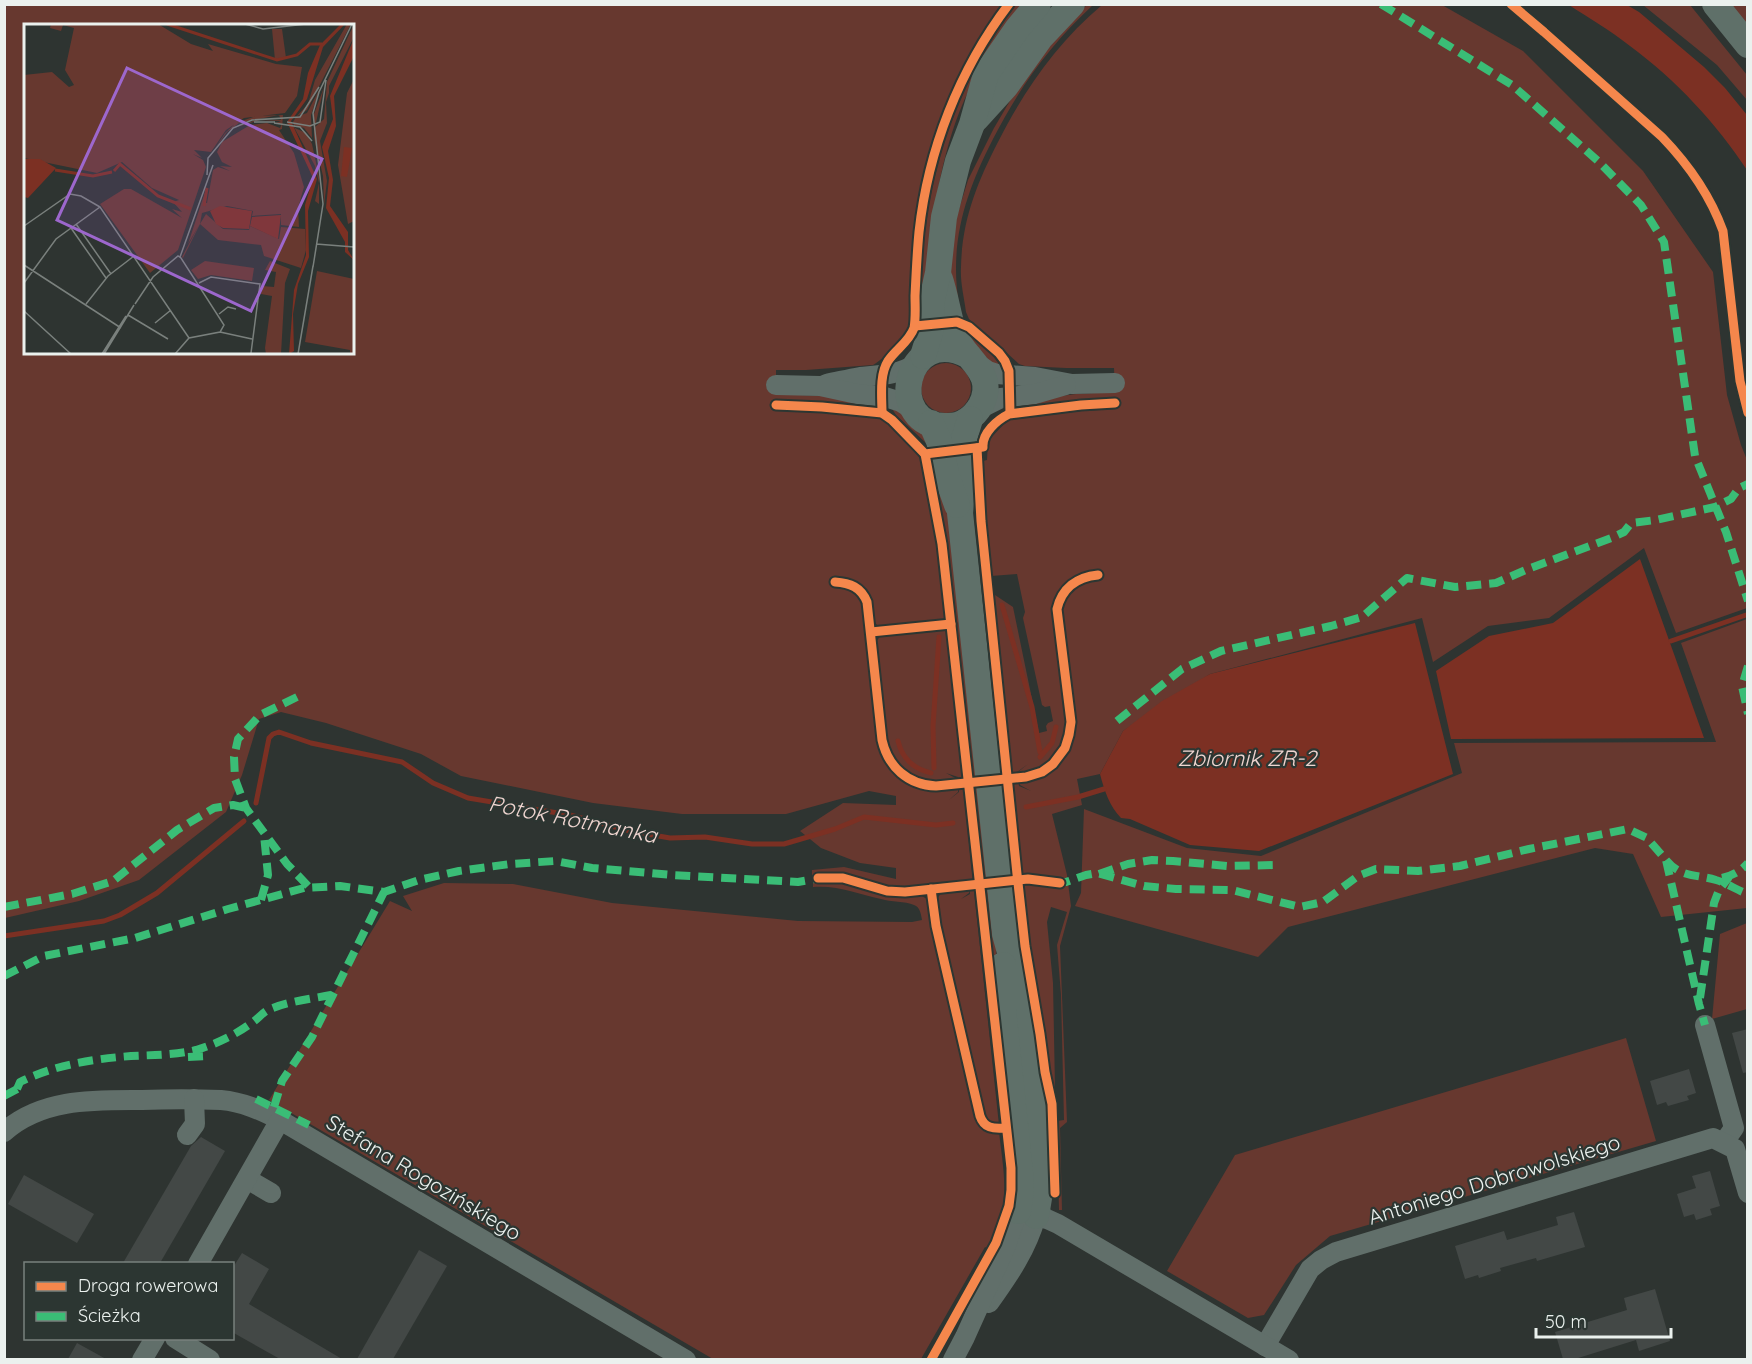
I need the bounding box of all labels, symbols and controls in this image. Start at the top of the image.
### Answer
inset map [24,24,354,354]
water label: Zbiornik ZR-2 [1178,744,1318,772]
water label: Potok Rotmanka [486,789,661,849]
street label: Stefana Rogozińskiego [322,1108,526,1246]
street label: Antoniego Dobrowolskiego [1365,1128,1623,1230]
legend [24,1262,234,1340]
text: Droga rowerowa [78,1274,218,1297]
scale bar [1536,1301,1671,1339]
text: Ścieżka [78,1304,141,1327]
text: 50 m [1545,1310,1587,1333]

